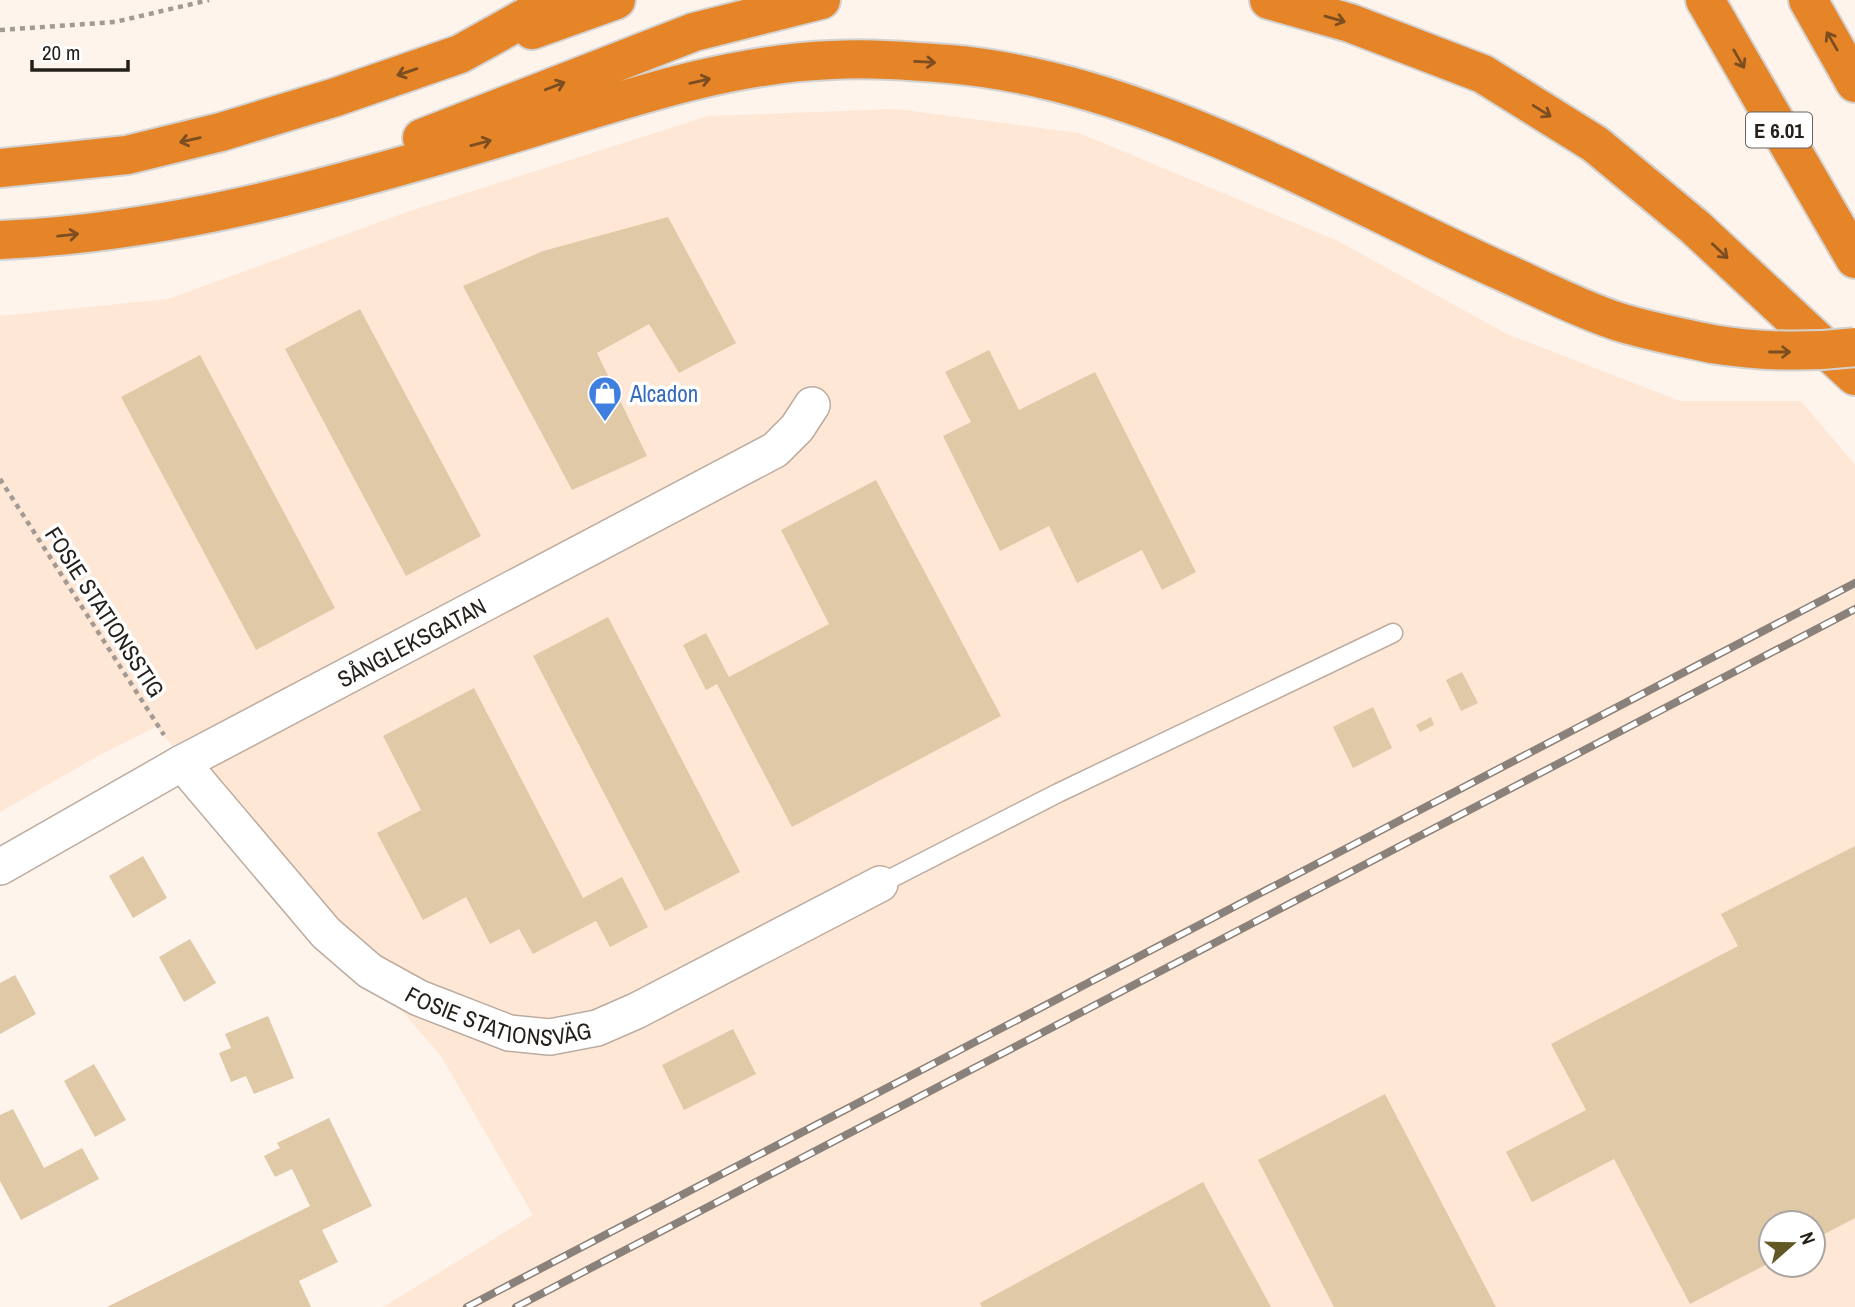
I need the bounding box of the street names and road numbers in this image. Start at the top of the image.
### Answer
road number: E 6.01 [1746,113,1812,148]
street label: FOSIE STATIONSSTIG [38,521,172,703]
street label: SÅNGLEKSGATAN [332,590,491,694]
street label: FOSIE STATIONSVÄG [400,978,594,1053]

